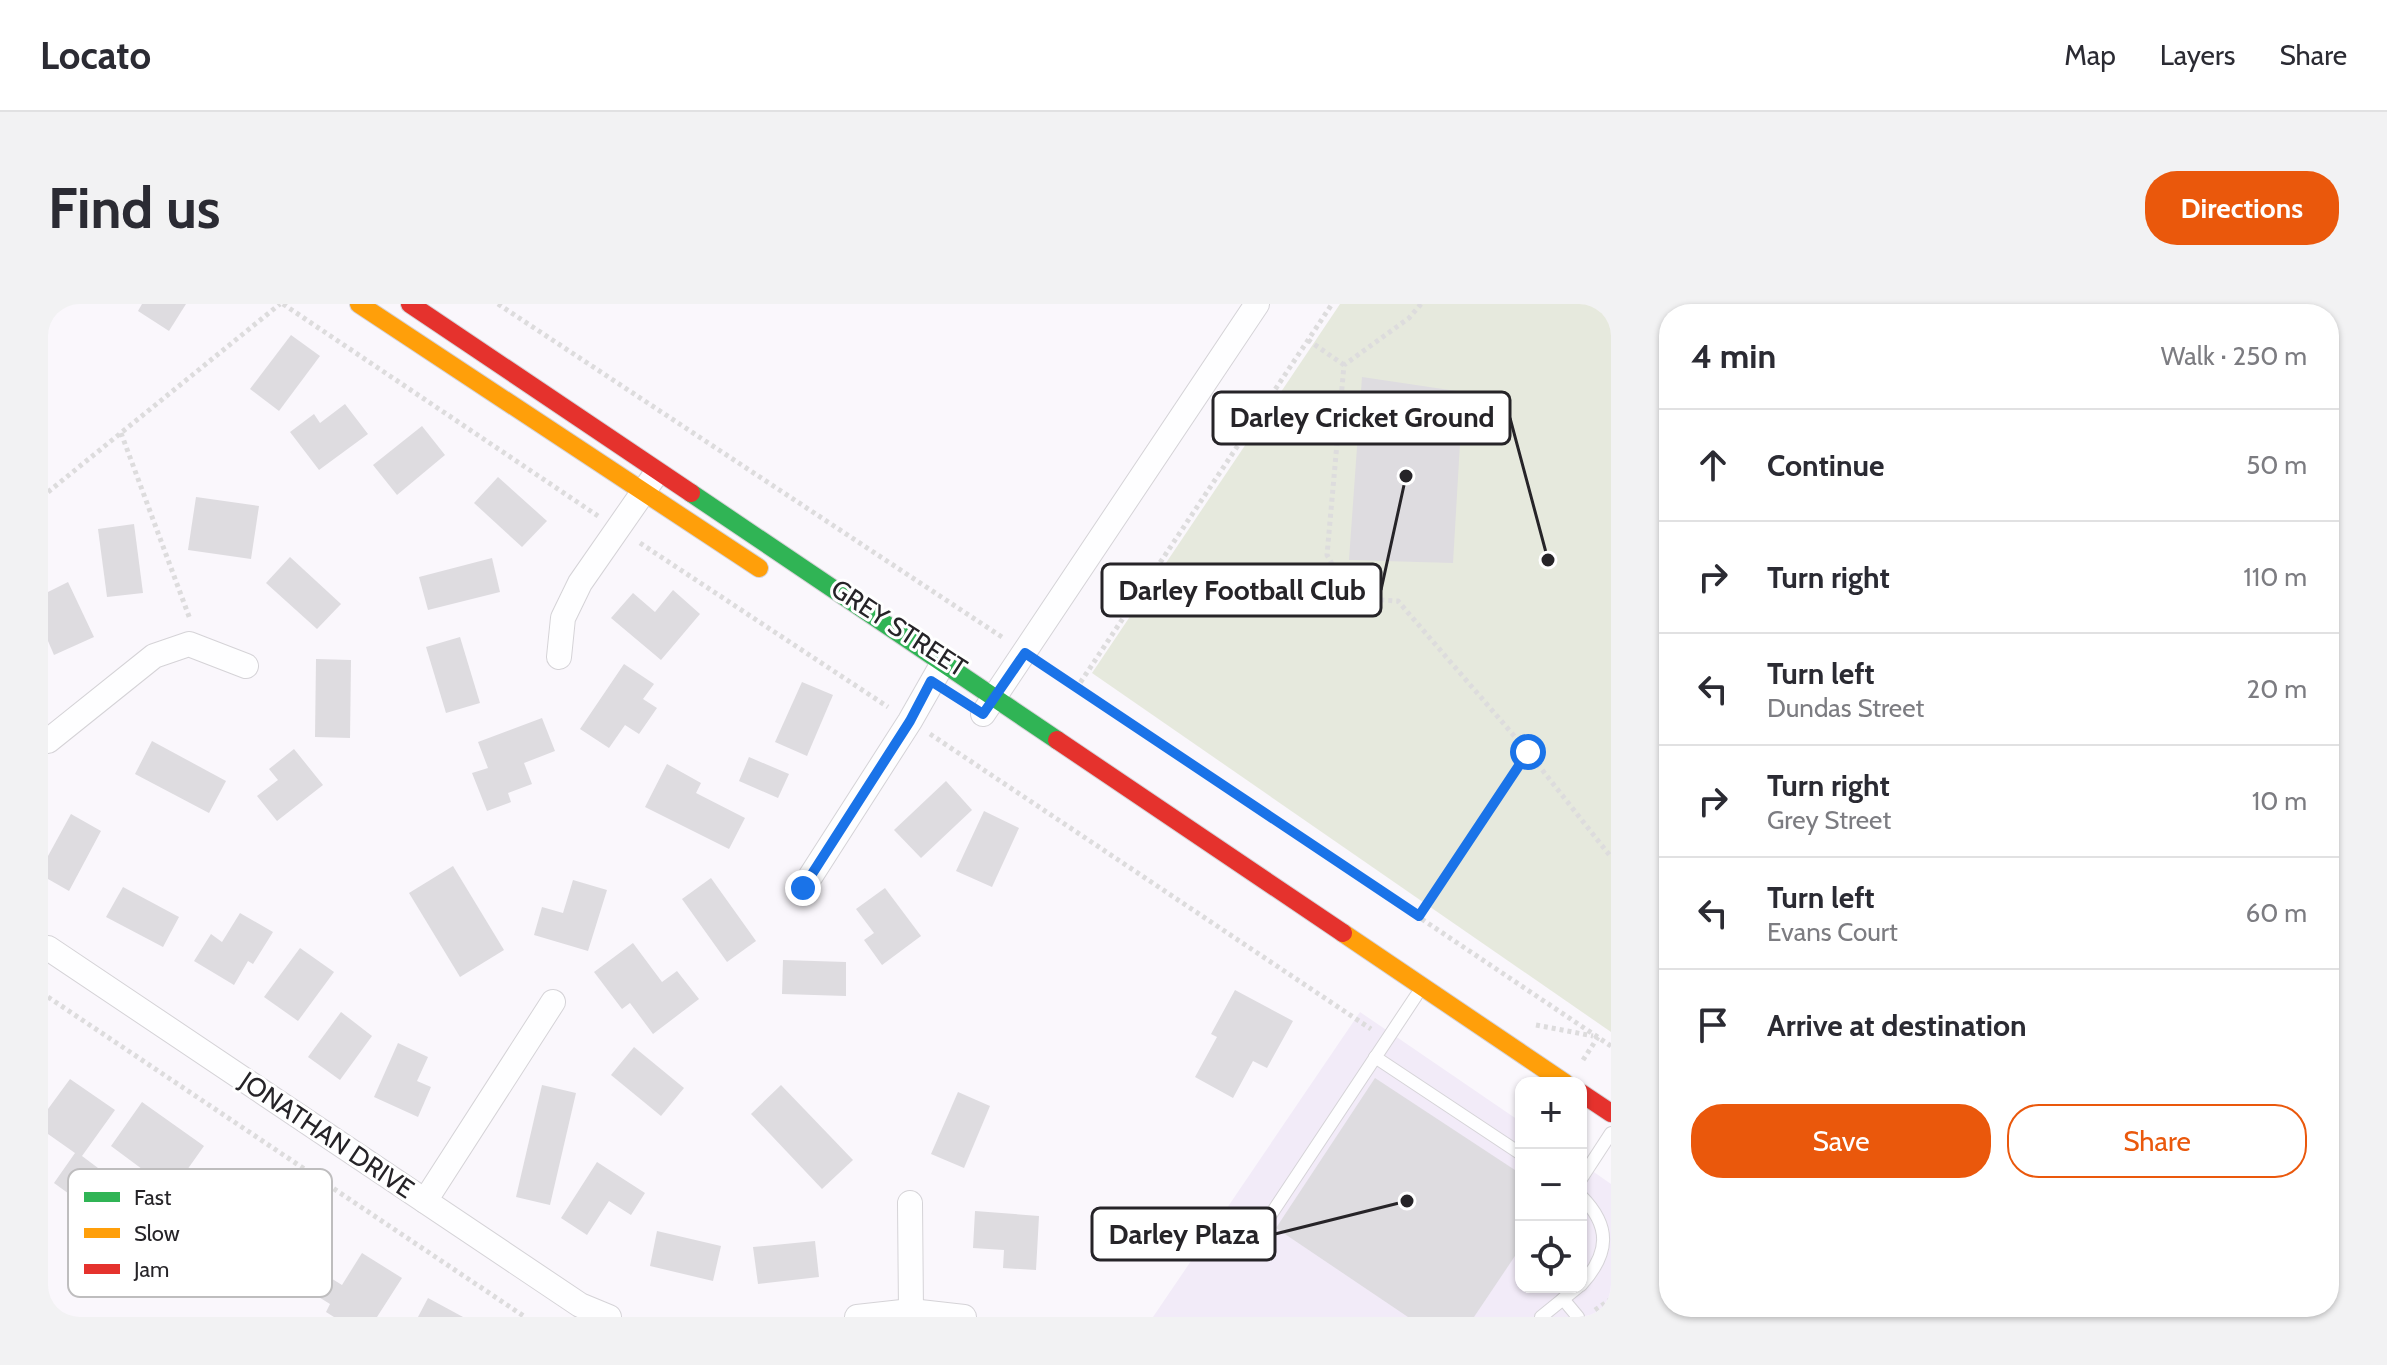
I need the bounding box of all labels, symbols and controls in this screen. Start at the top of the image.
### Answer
text: Locato [40,32,151,79]
text: Map [2064,38,2116,72]
text: Layers [2160,38,2235,72]
text: Share [2279,38,2347,72]
button: Directions [2145,171,2339,245]
text: Find us [48,174,221,242]
text: 4 min [1691,335,1776,377]
text: Walk · 250 m [2161,340,2307,372]
callout: Darley Cricket Ground [1213,392,1510,444]
text: Darley Cricket Ground [1229,400,1495,434]
icon: ahead [1691,443,1735,487]
text: Continue [1767,447,1884,484]
text: 50 m [2246,449,2307,481]
icon: right [1691,555,1735,599]
text: Turn right [1767,559,1890,596]
text: 110 m [2243,561,2307,593]
callout: Darley Football Club [1102,564,1381,616]
street label: GREY STREET [825,572,973,684]
text: Darley Football Club [1118,573,1366,607]
text: Turn left [1767,655,1875,692]
icon: left [1691,667,1735,711]
text: 20 m [2247,673,2307,705]
text: Dundas Street [1767,692,1924,724]
route start [1510,734,1546,770]
text: Turn right [1767,767,1890,804]
icon: right [1691,779,1735,823]
text: 10 m [2252,785,2307,817]
text: Grey Street [1767,804,1891,836]
route end [785,870,821,906]
text: Turn left [1767,879,1875,916]
icon: left [1691,891,1735,935]
text: 60 m [2245,897,2307,929]
text: Evans Court [1767,916,1898,948]
icon: arrive [1691,1003,1735,1047]
text: Arrive at destination [1767,1007,2027,1044]
street label: JONATHAN DRIVE [233,1064,420,1205]
map controls [1515,1077,1587,1293]
button: + [1515,1077,1587,1149]
button: Save [1691,1104,1991,1178]
button: Share [2007,1104,2307,1178]
button: − [1515,1149,1587,1221]
legend [68,1169,332,1297]
text: Fast [134,1184,172,1211]
callout: Darley Plaza [1092,1208,1275,1260]
text: Darley Plaza [1109,1217,1259,1251]
text: Slow [134,1220,180,1247]
button: locate [1515,1221,1587,1293]
text: Jam [133,1256,169,1283]

